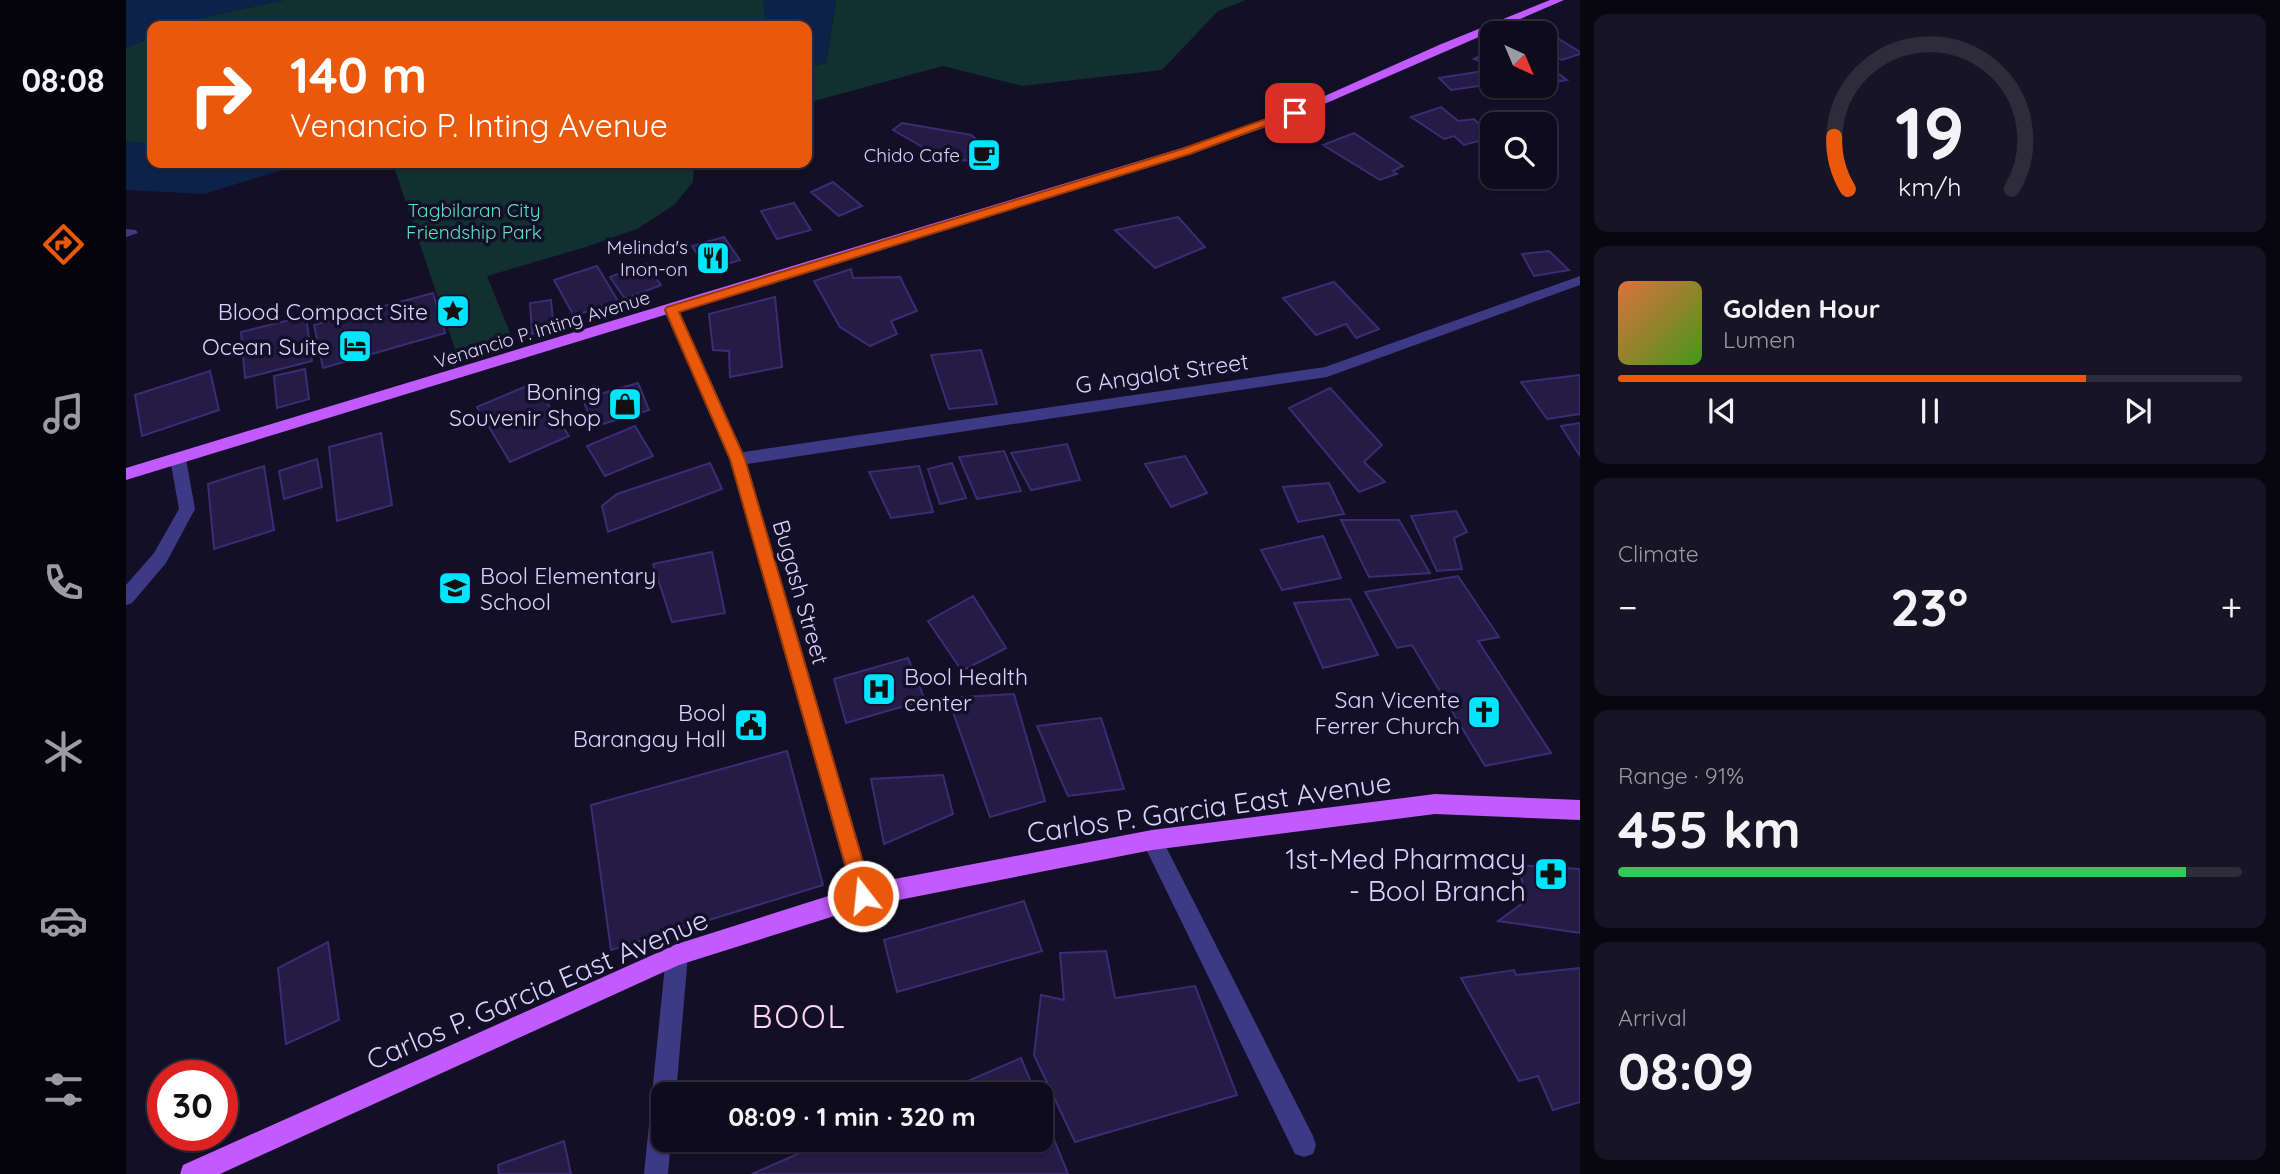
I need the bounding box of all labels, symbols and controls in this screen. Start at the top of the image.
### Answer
north arrow [1480,21,1558,98]
map controls [1480,21,1557,189]
text: 140 m [290,44,427,105]
icon: right [175,49,266,140]
text: 08:08 [21,60,105,100]
pin [1265,83,1325,143]
text: 19 [1895,86,1965,177]
icon: arrive [1276,94,1314,132]
text: Venancio P. Inting Avenue [290,105,668,145]
button: search [1480,112,1557,189]
cafe icon: Chido Cafe [965,136,1003,174]
place label: Chido Cafe [864,143,960,167]
text: km/h [1898,171,1962,202]
park label: Tagbilaran City Friendship Park [406,198,542,244]
icon: directions [39,220,88,269]
place label: Melinda's Inon-on [607,235,688,281]
restaurant icon: Melinda's Inon-on [694,239,732,277]
street label: Venancio P. Inting Avenue [431,285,653,373]
place icon: Blood Compact Site [434,292,472,330]
text: Golden Hour [1723,292,1880,325]
place label: Blood Compact Site [218,297,428,326]
text: Lumen [1723,325,1796,354]
hotel icon: Ocean Suite [336,327,374,365]
place label: Ocean Suite [202,332,330,361]
street label: G Angalot Street [1074,346,1251,400]
place label: Boning Souvenir Shop [449,377,601,432]
shop icon: Boning Souvenir Shop [606,385,644,423]
icon: music [39,389,88,438]
icon: previous [1703,392,1741,430]
icon: pause [1911,392,1949,430]
icon: next [2119,392,2157,430]
street label: Bugash Street [767,516,836,668]
text: Climate [1618,539,1699,568]
icon: phone [39,558,88,607]
place label: Bool Elementary School [480,561,656,616]
school or university icon: Bool Elementary School [436,569,474,607]
text: 23° [1890,574,1968,639]
text: − [1618,583,1638,631]
text: + [2221,583,2242,631]
place label: Bool Health center [904,662,1028,717]
hospital icon: Bool Health center [860,670,898,708]
place label: San Vicente Ferrer Church [1315,685,1460,740]
church icon: San Vicente Ferrer Church [1465,693,1503,731]
place label: Bool Barangay Hall [573,698,726,753]
public building icon: Bool Barangay Hall [732,706,770,744]
icon: climate [39,727,88,776]
text: Range · 91% [1618,761,1744,790]
street label: Carlos P. Garcia East Avenue [1025,764,1393,850]
text: 455 km [1618,796,1801,861]
place label: 1st-Med Pharmacy - Bool Branch [1285,841,1526,908]
pharmacy icon: 1st-Med Pharmacy - Bool Branch [1532,855,1570,893]
position arrow [826,859,900,933]
icon: car [39,896,88,945]
street label: Carlos P. Garcia East Avenue [361,901,713,1077]
district label: BOOL [752,996,846,1036]
text: Arrival [1618,1003,1687,1032]
text: 08:09 [1618,1038,1754,1103]
speed limit sign: 30 [147,1060,238,1151]
icon: filters [39,1065,88,1114]
text: 08:09 · 1 min · 320 m [728,1100,976,1133]

